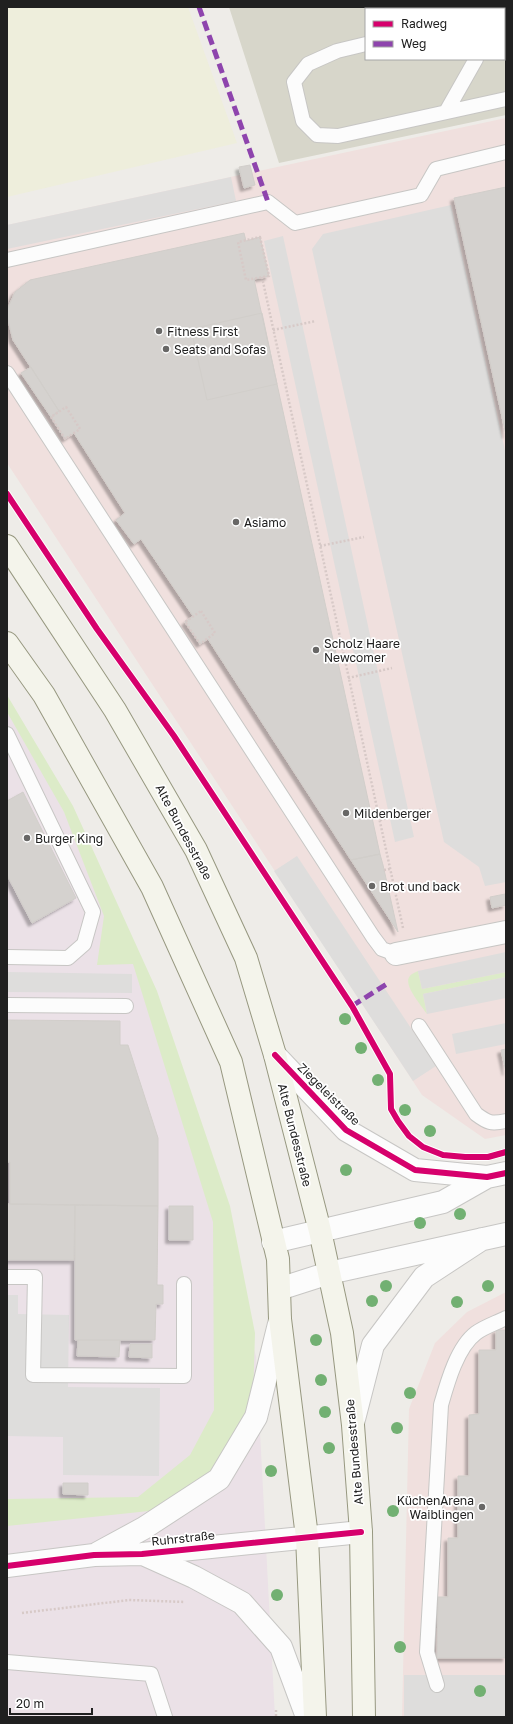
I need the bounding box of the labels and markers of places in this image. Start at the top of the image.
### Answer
place label: Fitness First [167,324,239,339]
marker: Fitness First [154,326,164,336]
place label: Seats and Sofas [174,342,266,357]
marker: Seats and Sofas [161,344,171,354]
place label: Asiamo [244,515,286,530]
marker: Asiamo [231,517,241,527]
place label: Scholz Haare Newcomer [324,636,400,665]
marker: Scholz Haare Newcomer [311,645,321,655]
place label: Mildenberger [354,806,431,821]
marker: Mildenberger [341,808,351,818]
place label: Burger King [35,831,103,846]
marker: Burger King [22,833,32,843]
place label: Brot und back [380,879,460,894]
marker: Brot und back [367,881,377,891]
place label: KüchenArena Waiblingen [397,1493,474,1522]
marker: KüchenArena Waiblingen [477,1502,487,1512]

